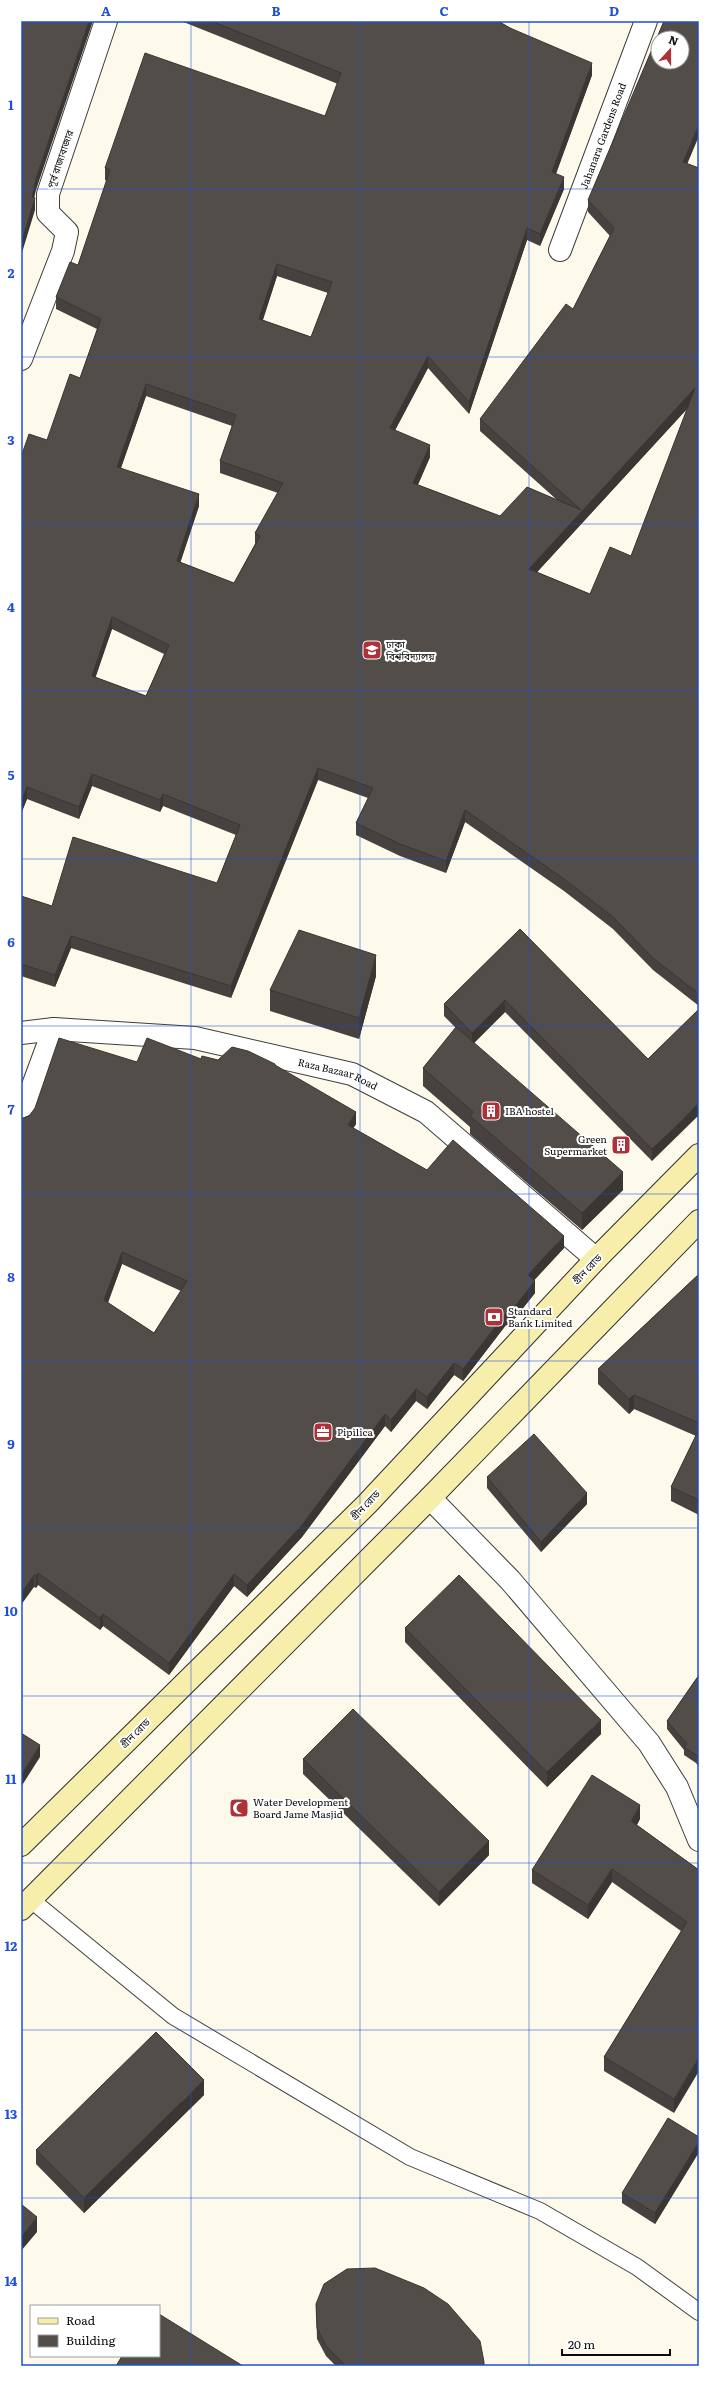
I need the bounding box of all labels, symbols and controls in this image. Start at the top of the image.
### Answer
text: A [101,1,111,20]
text: B [272,1,281,20]
text: C [439,1,449,20]
text: D [609,1,619,20]
north arrow [650,30,690,70]
text: N [667,31,681,49]
street label: Jahanara Gardens Road [576,80,629,191]
text: 1 [8,95,14,114]
street label: পূর্ব রাজাবাজার [43,127,77,190]
text: 2 [8,263,15,282]
text: 3 [7,430,15,449]
text: 4 [7,597,15,616]
place label: ঢাকা বিশ্ববিদ্যালয় [385,636,435,663]
school or university icon: ঢাকা বিশ্ববিদ্যালয় [361,639,383,661]
text: 5 [7,765,15,784]
text: 6 [7,932,15,951]
street label: Raza Bazaar Road [297,1054,381,1093]
text: 7 [7,1099,15,1118]
building icon: IBA hostel [480,1100,502,1122]
place label: IBA hostel [505,1103,555,1118]
place label: Green Supermarket [544,1131,607,1158]
building icon: Green Supermarket [610,1134,632,1156]
street label: গ্রীন রোড [569,1249,605,1287]
text: 8 [7,1267,15,1286]
place label: Standard Bank Limited [508,1303,572,1330]
bank icon: Standard Bank Limited [483,1306,505,1328]
office icon: Pipilica [312,1421,334,1443]
place label: Pipilica [337,1424,374,1439]
text: 9 [7,1434,15,1453]
street label: গ্রীন রোড [346,1486,383,1523]
text: 10 [4,1601,18,1620]
street label: গ্রীন রোড [116,1714,154,1751]
text: 11 [6,1769,17,1788]
place label: Water Development Board Jame Masjid [253,1794,348,1821]
mosque icon: Water Development Board Jame Masjid [228,1797,250,1819]
text: 12 [5,1936,17,1955]
text: 13 [5,2104,17,2123]
text: 14 [5,2271,18,2290]
legend [30,2305,160,2357]
text: Road [66,2311,96,2329]
text: Building [66,2331,116,2349]
scale bar [562,2331,670,2357]
text: 20 m [568,2335,595,2353]

